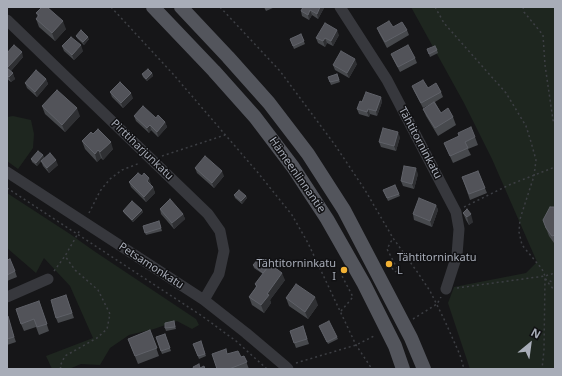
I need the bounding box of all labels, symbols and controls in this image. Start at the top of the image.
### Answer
street label: Tähtitorninkatu [396,105,444,181]
street label: Pirttiharjunkatu [108,117,176,183]
street label: Hämeenlinnantie [266,135,328,215]
street label: Petsamonkatu [116,240,186,292]
place label: Tähtitorninkatu L [397,251,476,277]
place label: Tähtitorninkatu I [257,257,336,283]
marker: Tähtitorninkatu L [384,259,394,269]
marker: Tähtitorninkatu I [339,265,349,275]
north arrow [510,324,550,364]
text: N [529,324,544,342]

